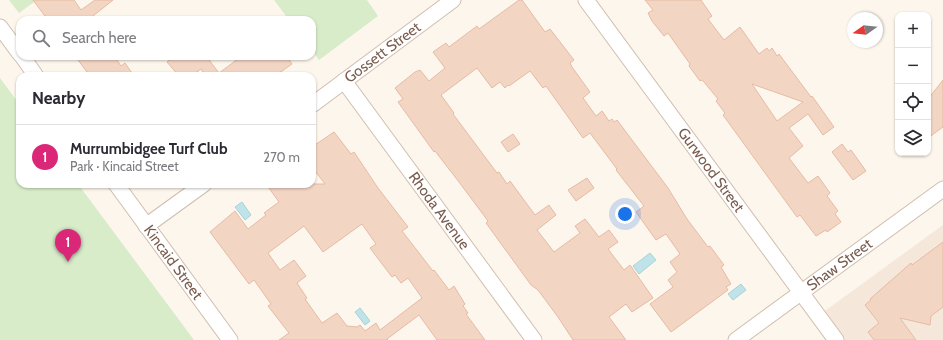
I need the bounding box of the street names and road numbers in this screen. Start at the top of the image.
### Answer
street label: Gossett Street [341,18,424,87]
street label: Gurwood Street [674,124,748,216]
street label: Rhoda Avenue [405,168,474,253]
street label: Kincaid Street [140,222,206,303]
street label: Shaw Street [803,235,876,294]

